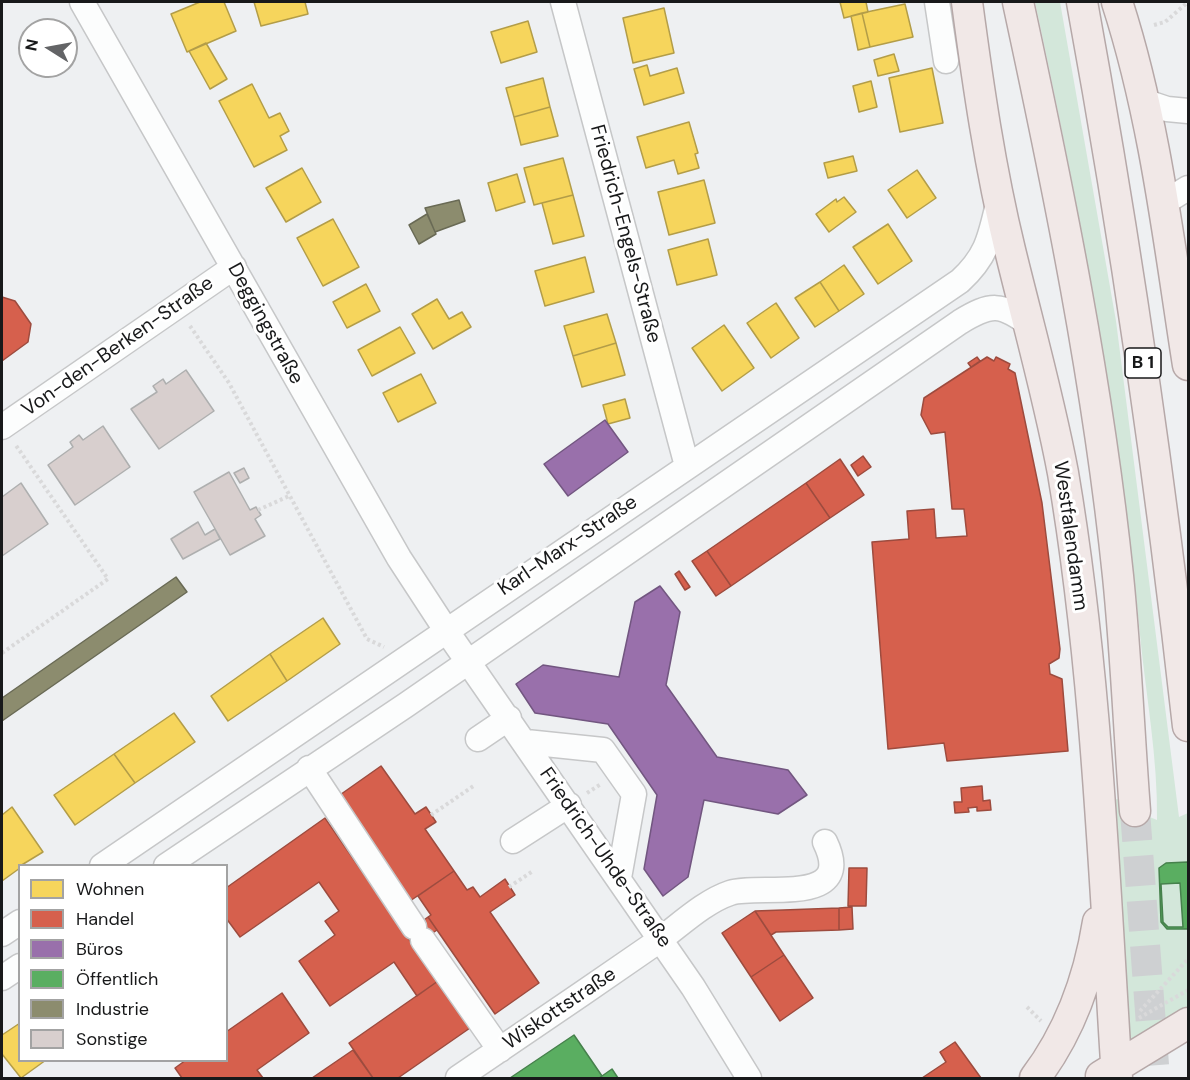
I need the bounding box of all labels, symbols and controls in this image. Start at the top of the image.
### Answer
north arrow [18,18,78,78]
text: N [20,37,43,53]
street label: Friedrich-Engels-Straße [584,122,666,346]
street label: Deggingstraße [222,259,308,389]
street label: Von-den-Berken-Straße [18,272,218,422]
road number: B 1 [1125,348,1161,378]
street label: Westfalendamm [1048,460,1092,612]
street label: Karl-Marx-Straße [494,491,642,601]
street label: Friedrich-Uhde-Straße [534,763,676,953]
legend [18,864,228,1062]
text: Wohnen [76,877,144,901]
text: Handel [76,907,134,931]
text: Büros [76,937,123,961]
street label: Wiskottstraße [499,963,621,1055]
text: Öffentlich [76,967,158,991]
text: Industrie [76,997,149,1021]
text: Sonstige [76,1027,147,1051]

